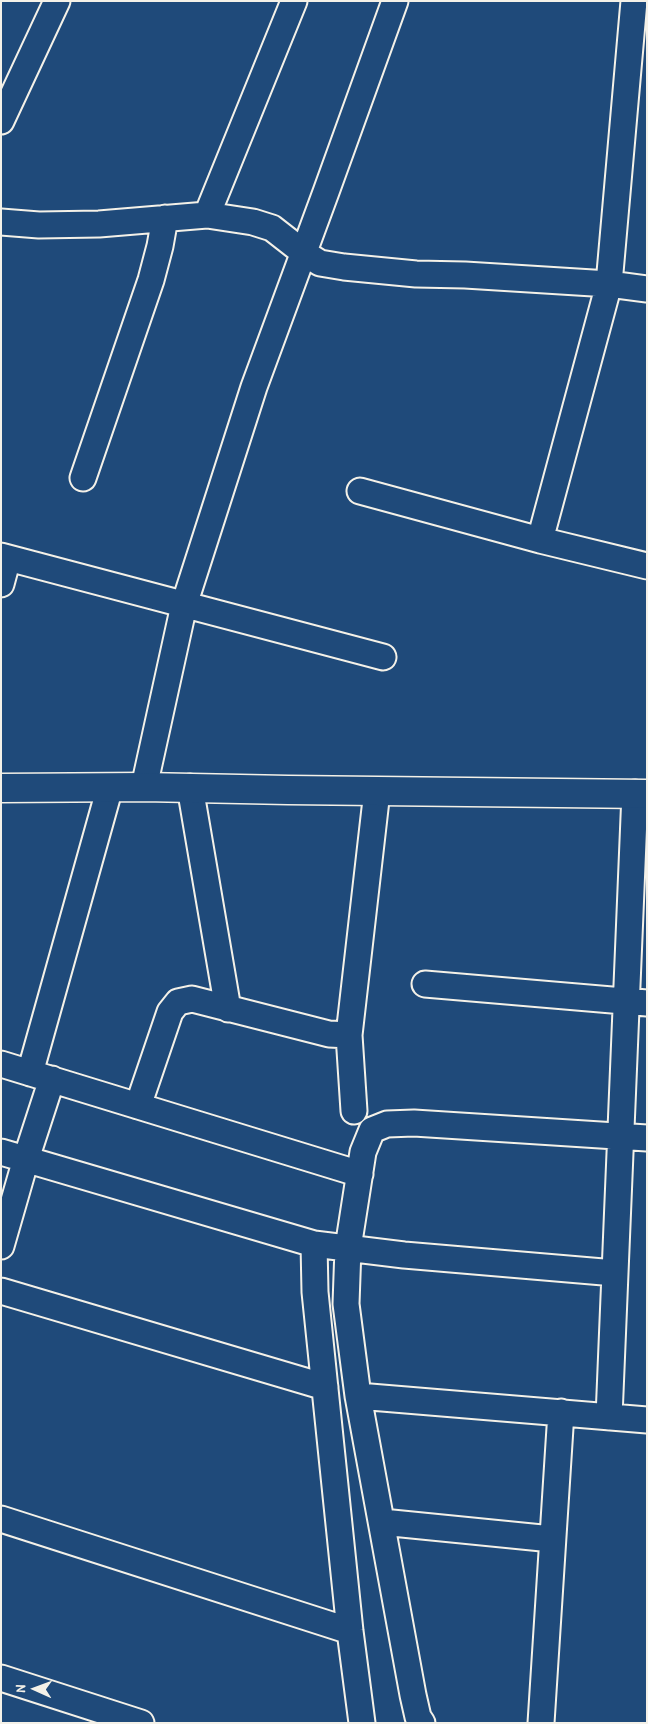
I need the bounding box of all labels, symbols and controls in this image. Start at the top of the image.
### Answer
north arrow [10,1664,60,1714]
text: N [10,1684,29,1693]

